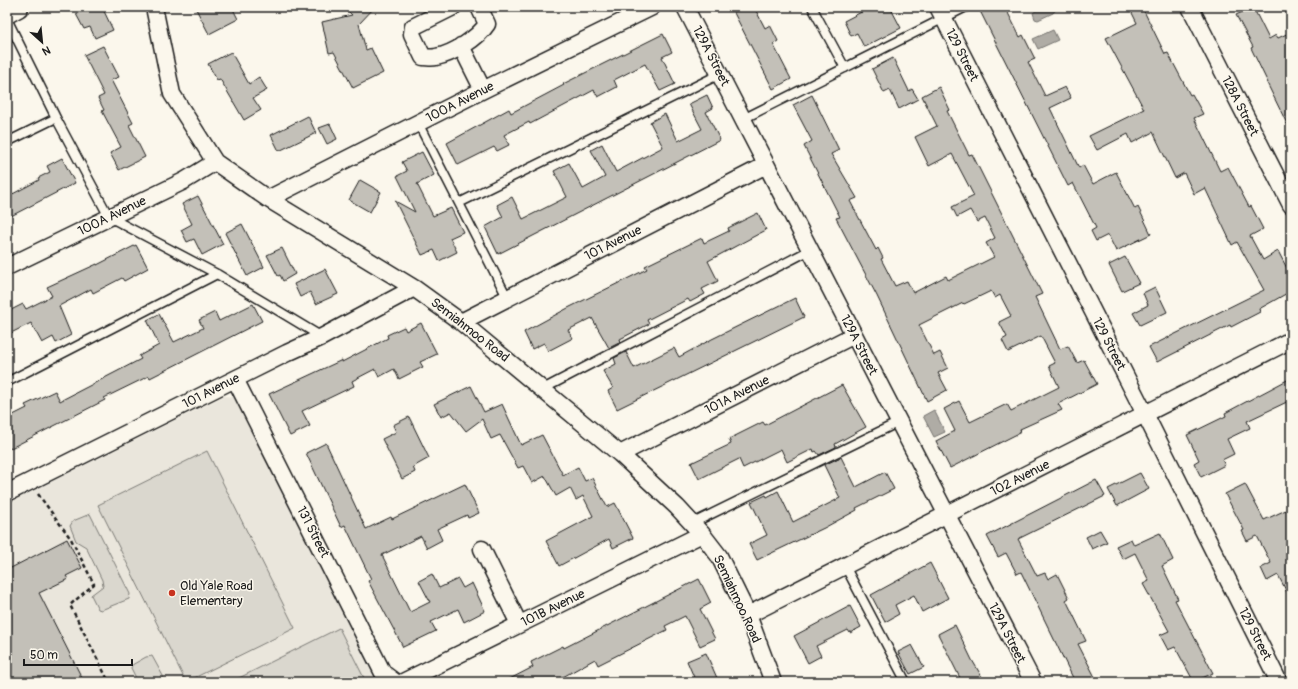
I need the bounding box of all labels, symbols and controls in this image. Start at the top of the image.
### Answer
north arrow [22,22,62,62]
street label: 129A Street [689,23,733,90]
street label: 129 Street [942,26,982,85]
text: N [40,43,53,58]
street label: 128A Street [1218,73,1262,139]
street label: 100A Avenue [423,78,497,126]
street label: 100A Avenue [75,192,149,239]
street label: 101 Avenue [582,222,645,264]
street label: Semiahmoo Road [428,294,512,366]
street label: 129A Street [837,312,881,379]
street label: 129 Street [1089,315,1129,374]
street label: 101 Avenue [180,370,243,412]
street label: 101A Avenue [702,372,772,418]
street label: 102 Avenue [988,456,1053,500]
street label: 131 Street [293,504,333,561]
street label: Semiahmoo Road [710,553,764,645]
place label: Old Yale Road Elementary [180,578,253,609]
street label: 101B Avenue [518,585,588,630]
marker: Old Yale Road Elementary [167,588,177,598]
street label: 129A Street [985,600,1029,667]
street label: 129 Street [1235,605,1275,664]
scale bar [24,641,132,667]
text: 50 m [30,648,58,663]

